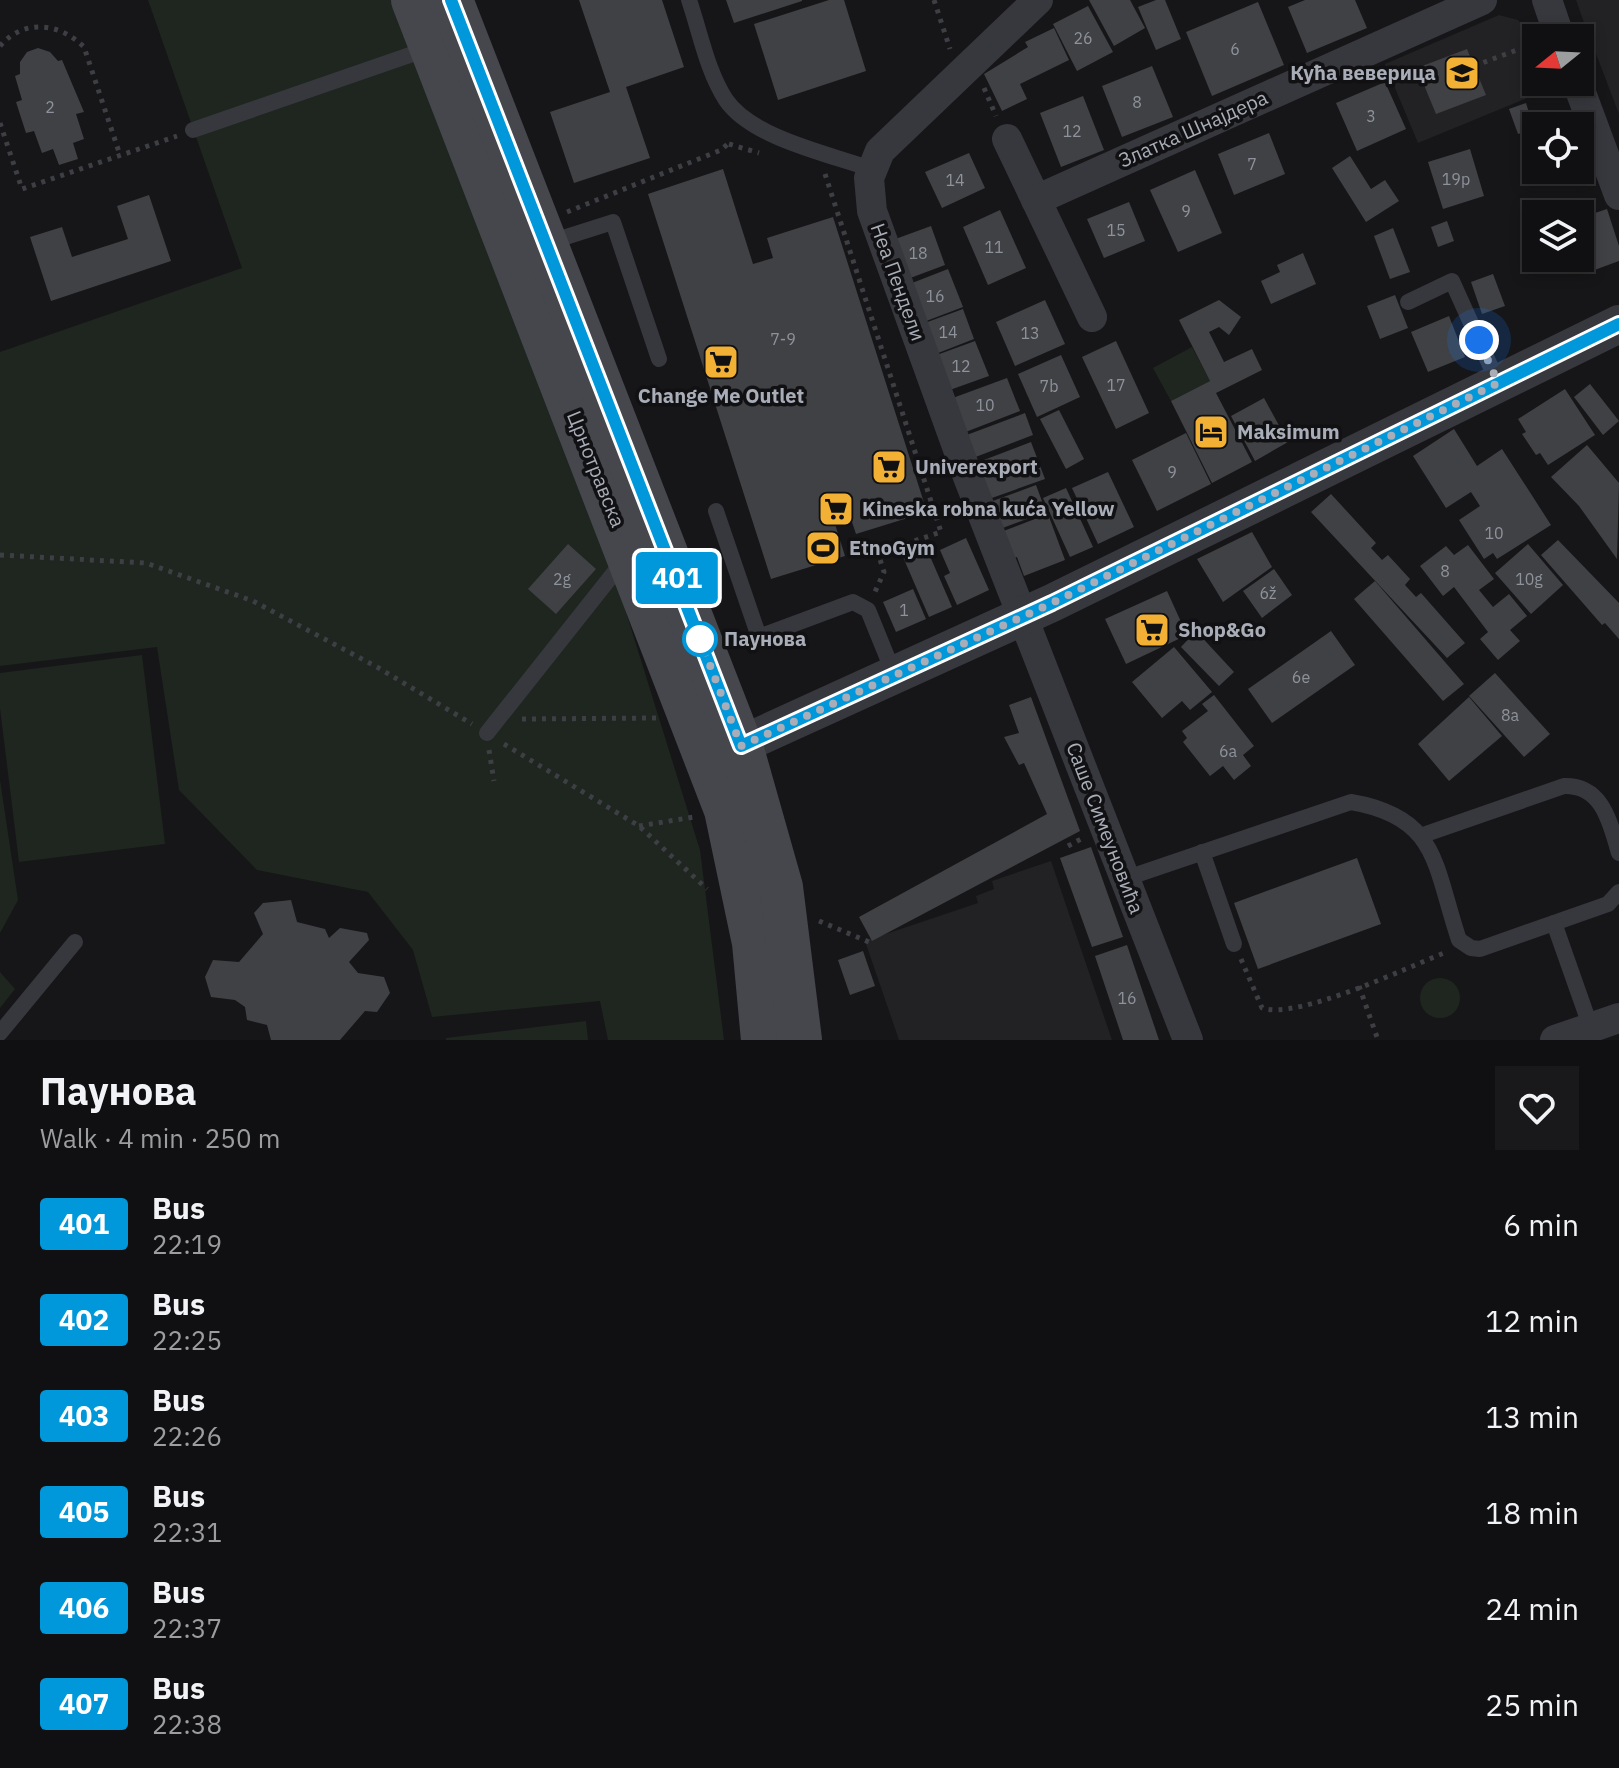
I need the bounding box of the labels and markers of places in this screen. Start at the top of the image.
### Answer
school or university icon: Кућа веверица [1443,54,1481,92]
place label: Кућа веверица [1290,59,1436,86]
supermarket icon: Change Me Outlet [702,343,740,381]
place label: Change Me Outlet [638,382,804,409]
hotel icon: Maksimum [1192,413,1230,451]
place label: Maksimum [1237,418,1340,445]
supermarket icon: Univerexport [870,448,908,486]
place label: Univerexport [915,453,1038,480]
supermarket icon: Kineska robna kuća Yellow [817,490,855,528]
place label: Kineska robna kuća Yellow [862,495,1115,522]
sports icon: EtnoGym [804,529,842,567]
place label: EtnoGym [849,534,935,561]
supermarket icon: Shop&Go [1133,611,1171,649]
place label: Shop&Go [1178,616,1266,643]
marker: Паунова [683,622,717,656]
place label: Паунова [724,625,806,652]

